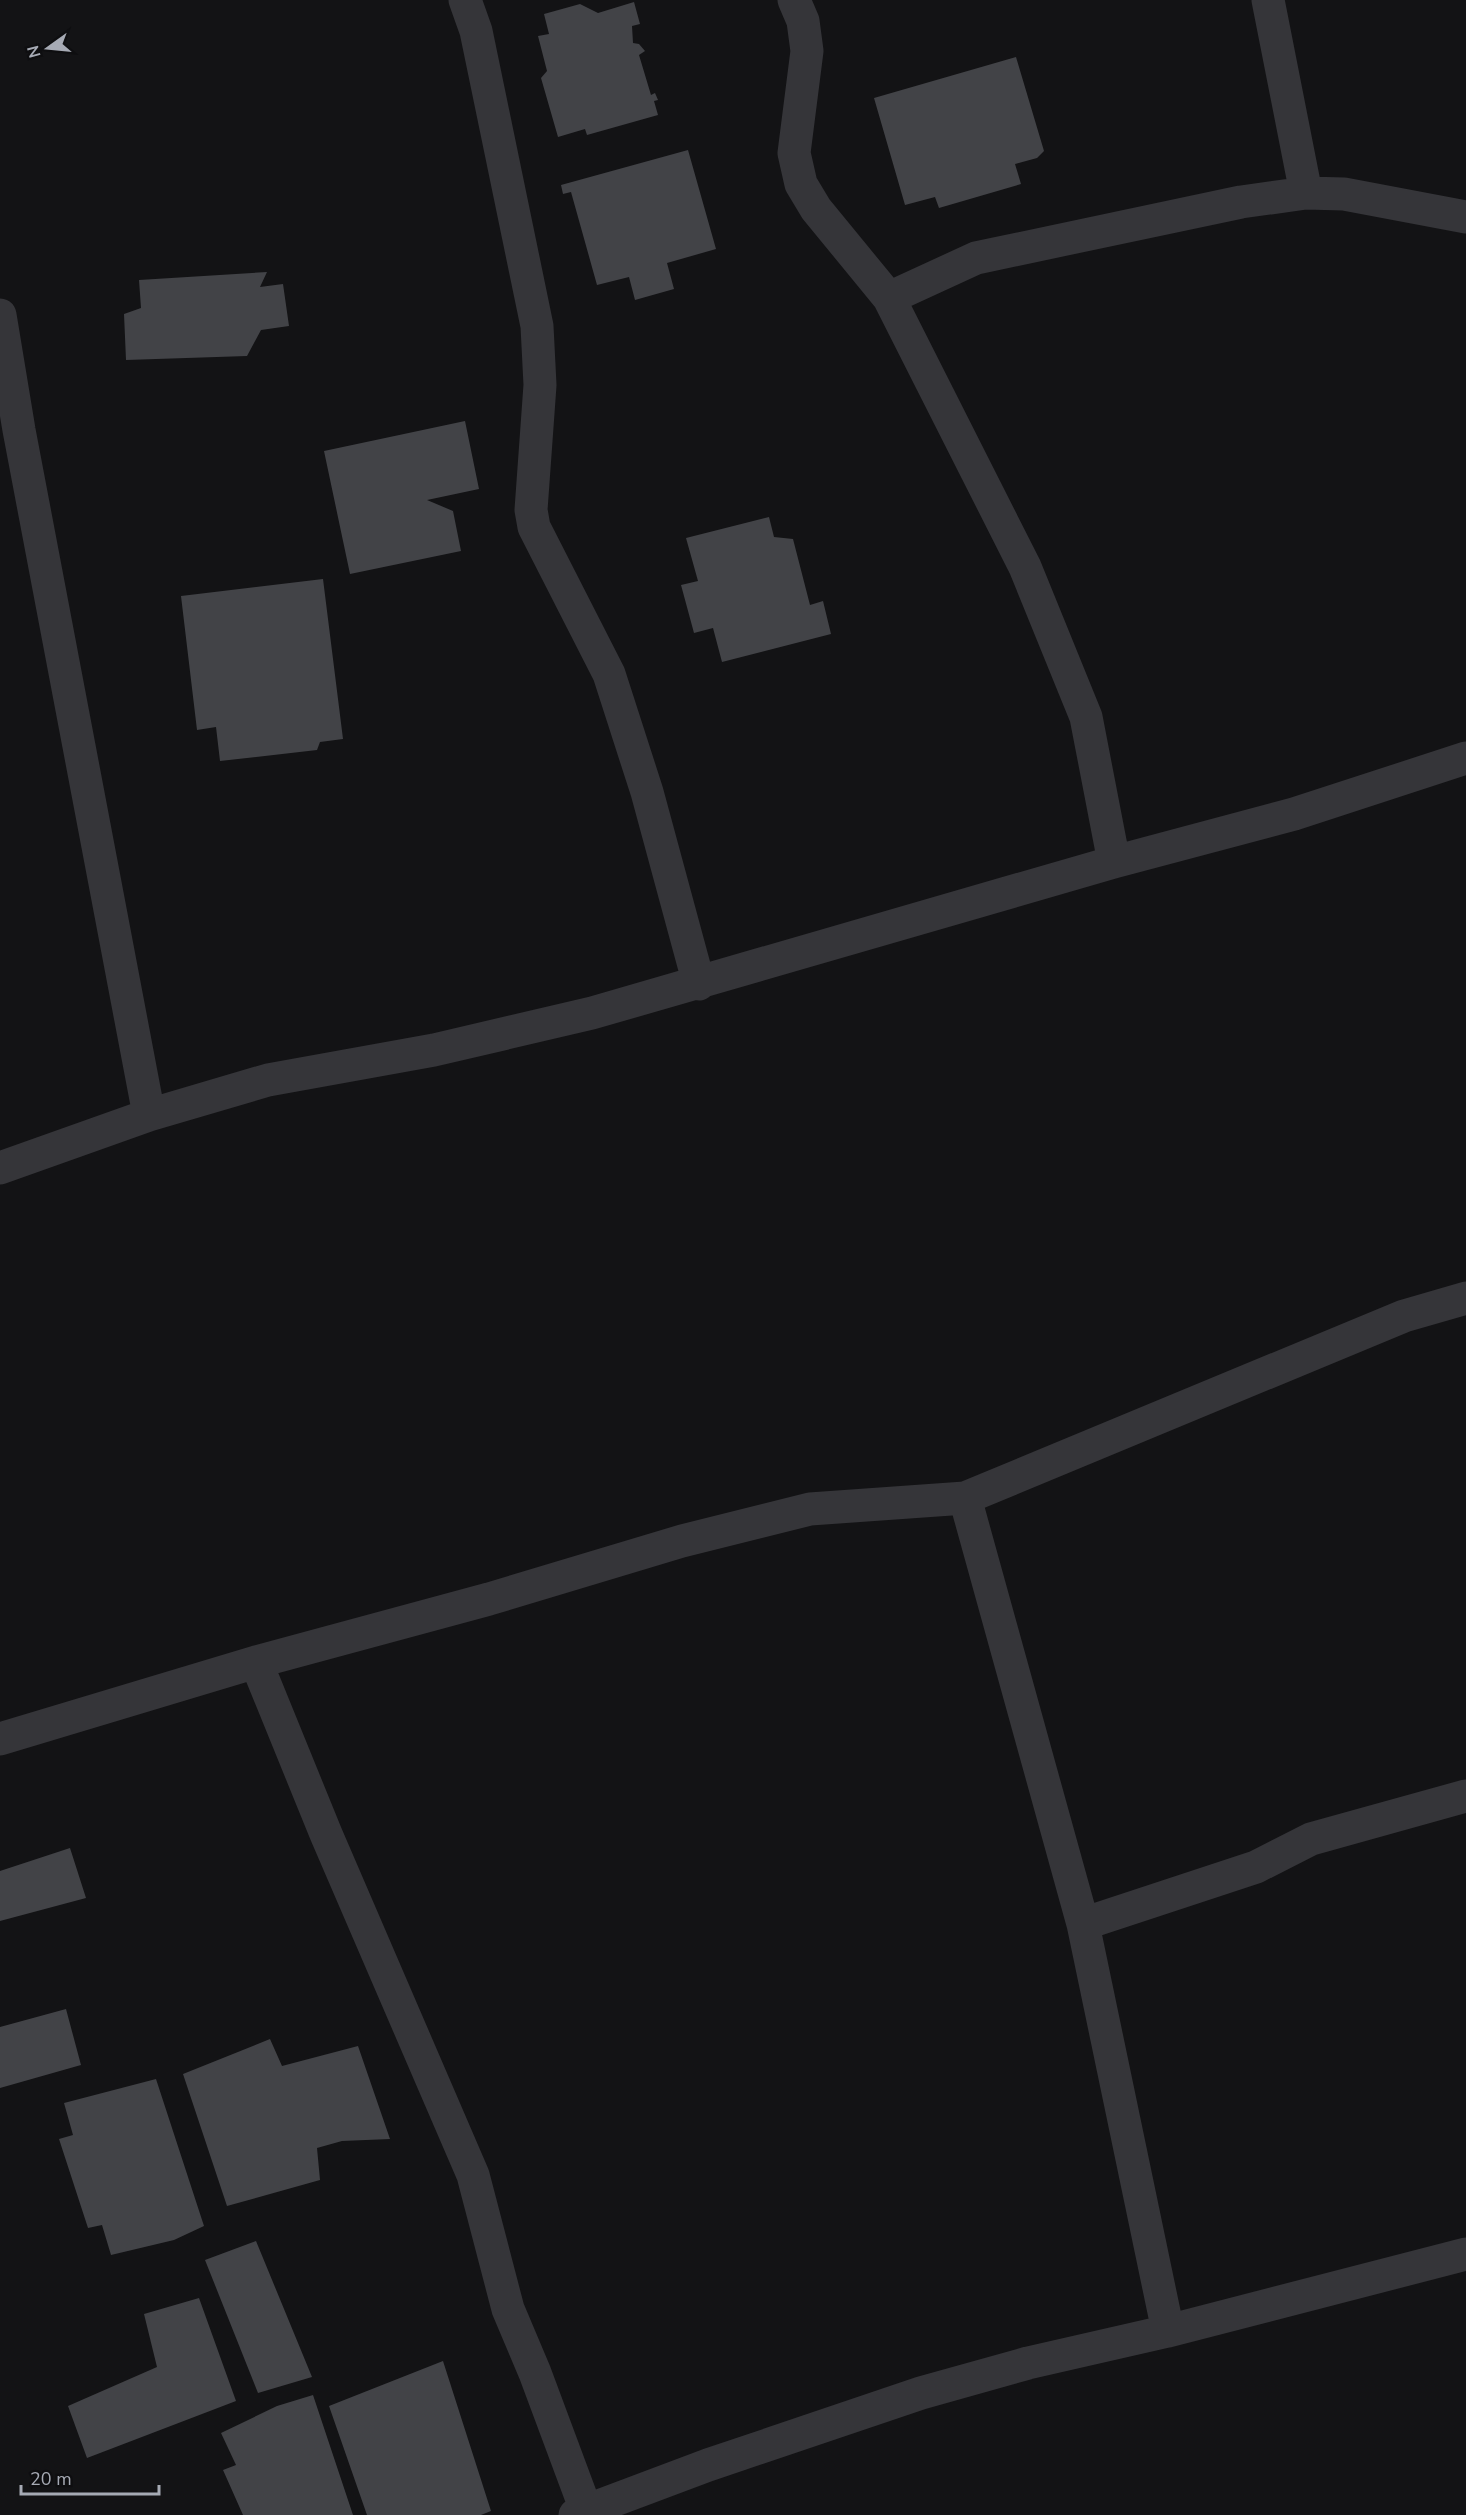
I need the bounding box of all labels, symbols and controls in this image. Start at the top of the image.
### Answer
north arrow [18,18,78,78]
text: N [22,43,47,60]
scale bar [21,2458,159,2496]
text: 20 m [30,2467,72,2491]

